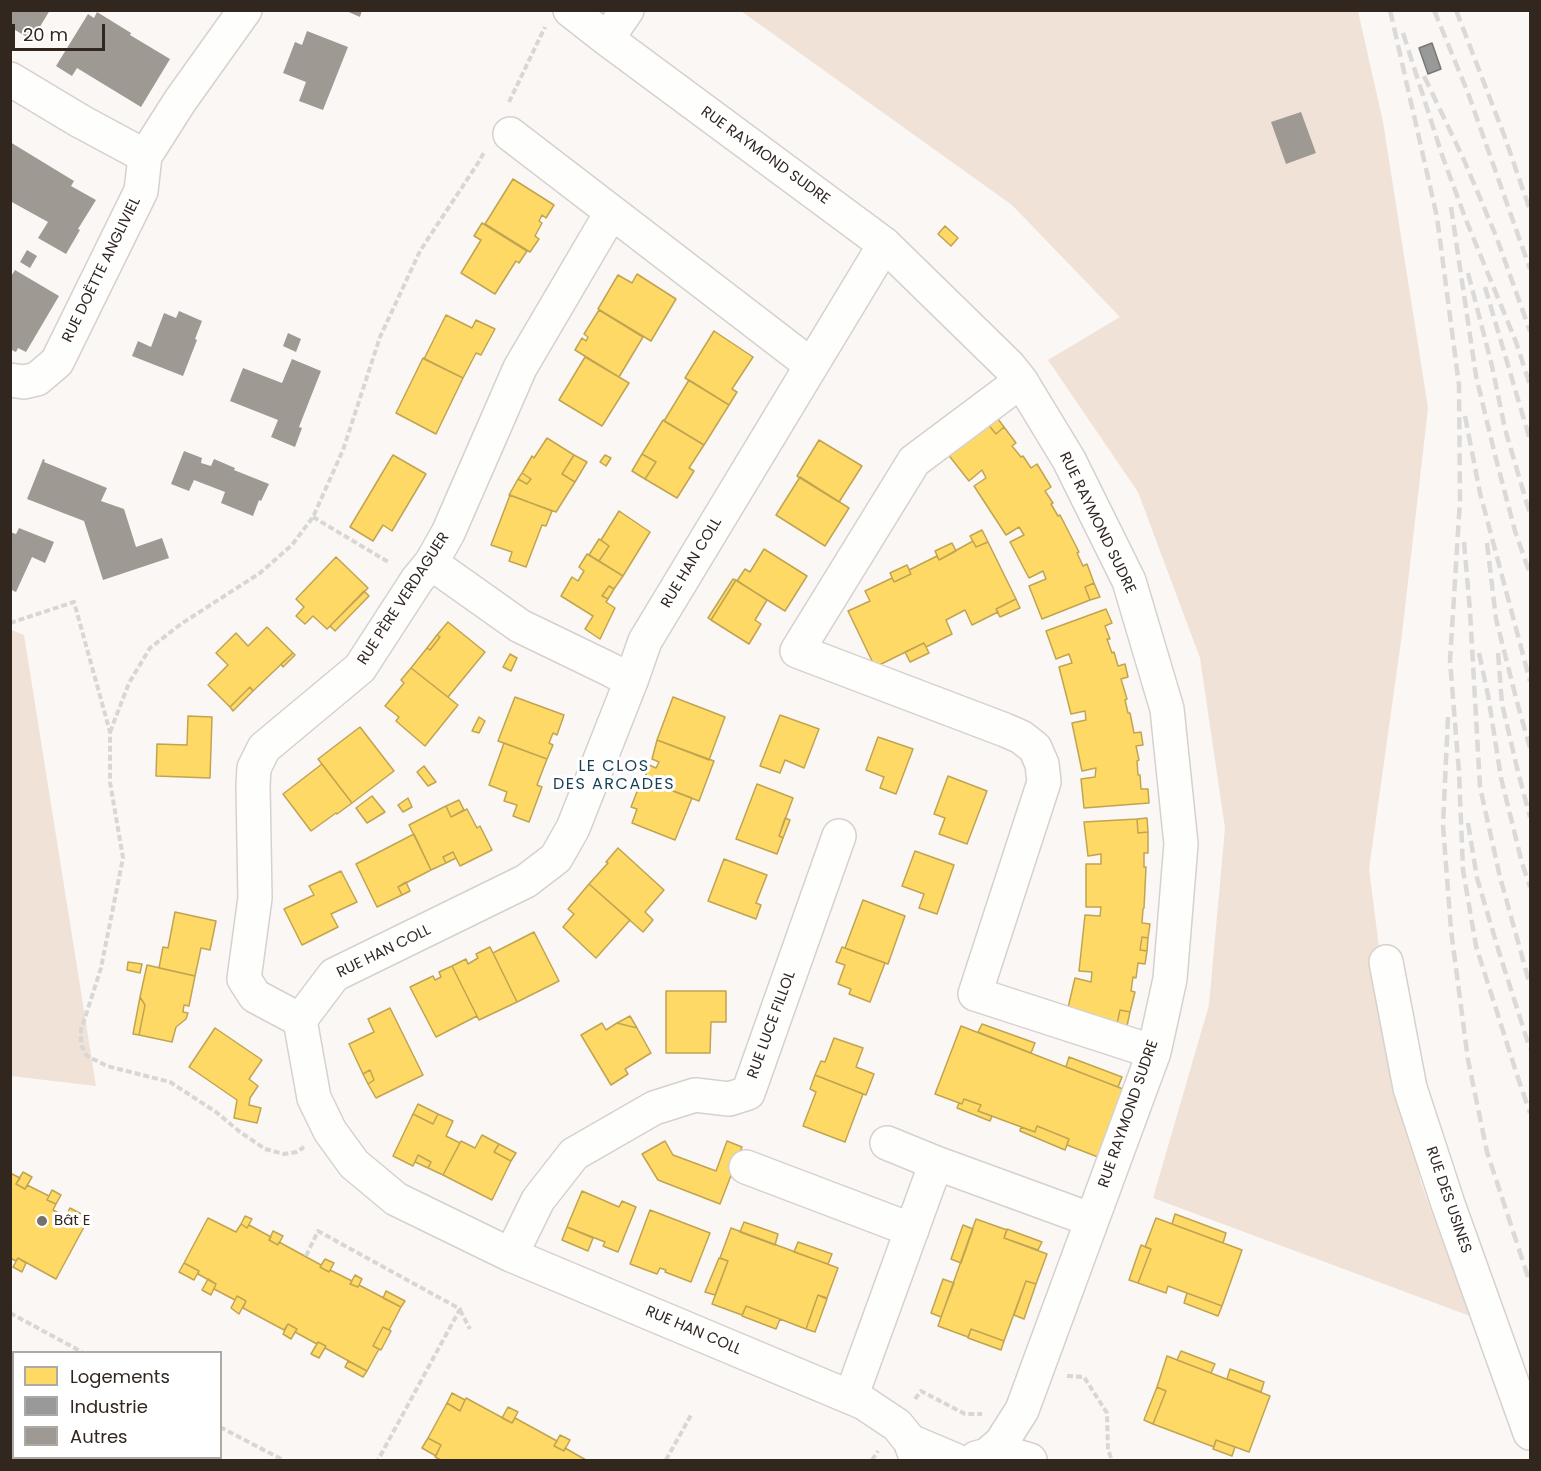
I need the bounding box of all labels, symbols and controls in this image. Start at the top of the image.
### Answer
scale bar [15,12,108,50]
text: 20 m [23,22,68,47]
street label: RUE RAYMOND SUDRE [697,103,833,209]
street label: RUE DOËTTE ANGLIVIEL [59,194,145,346]
street label: RUE RAYMOND SUDRE [1055,449,1139,597]
street label: RUE HAN COLL [658,515,726,611]
street label: RUE PÈRE VERDAGUER [354,529,454,669]
district label: LE CLOS DES ARCADES [553,757,675,795]
street label: RUE HAN COLL [334,921,434,983]
street label: RUE LUCE FILLOL [744,969,800,1081]
street label: RUE RAYMOND SUDRE [1095,1038,1163,1190]
street label: RUE DES USINES [1421,1144,1475,1256]
place label: Bât E [54,1212,90,1230]
marker: Bât E [35,1214,49,1228]
street label: RUE HAN COLL [642,1303,744,1359]
legend [12,1351,222,1459]
text: Logements [70,1364,170,1389]
text: Industrie [70,1394,148,1419]
text: Autres [70,1424,127,1449]

